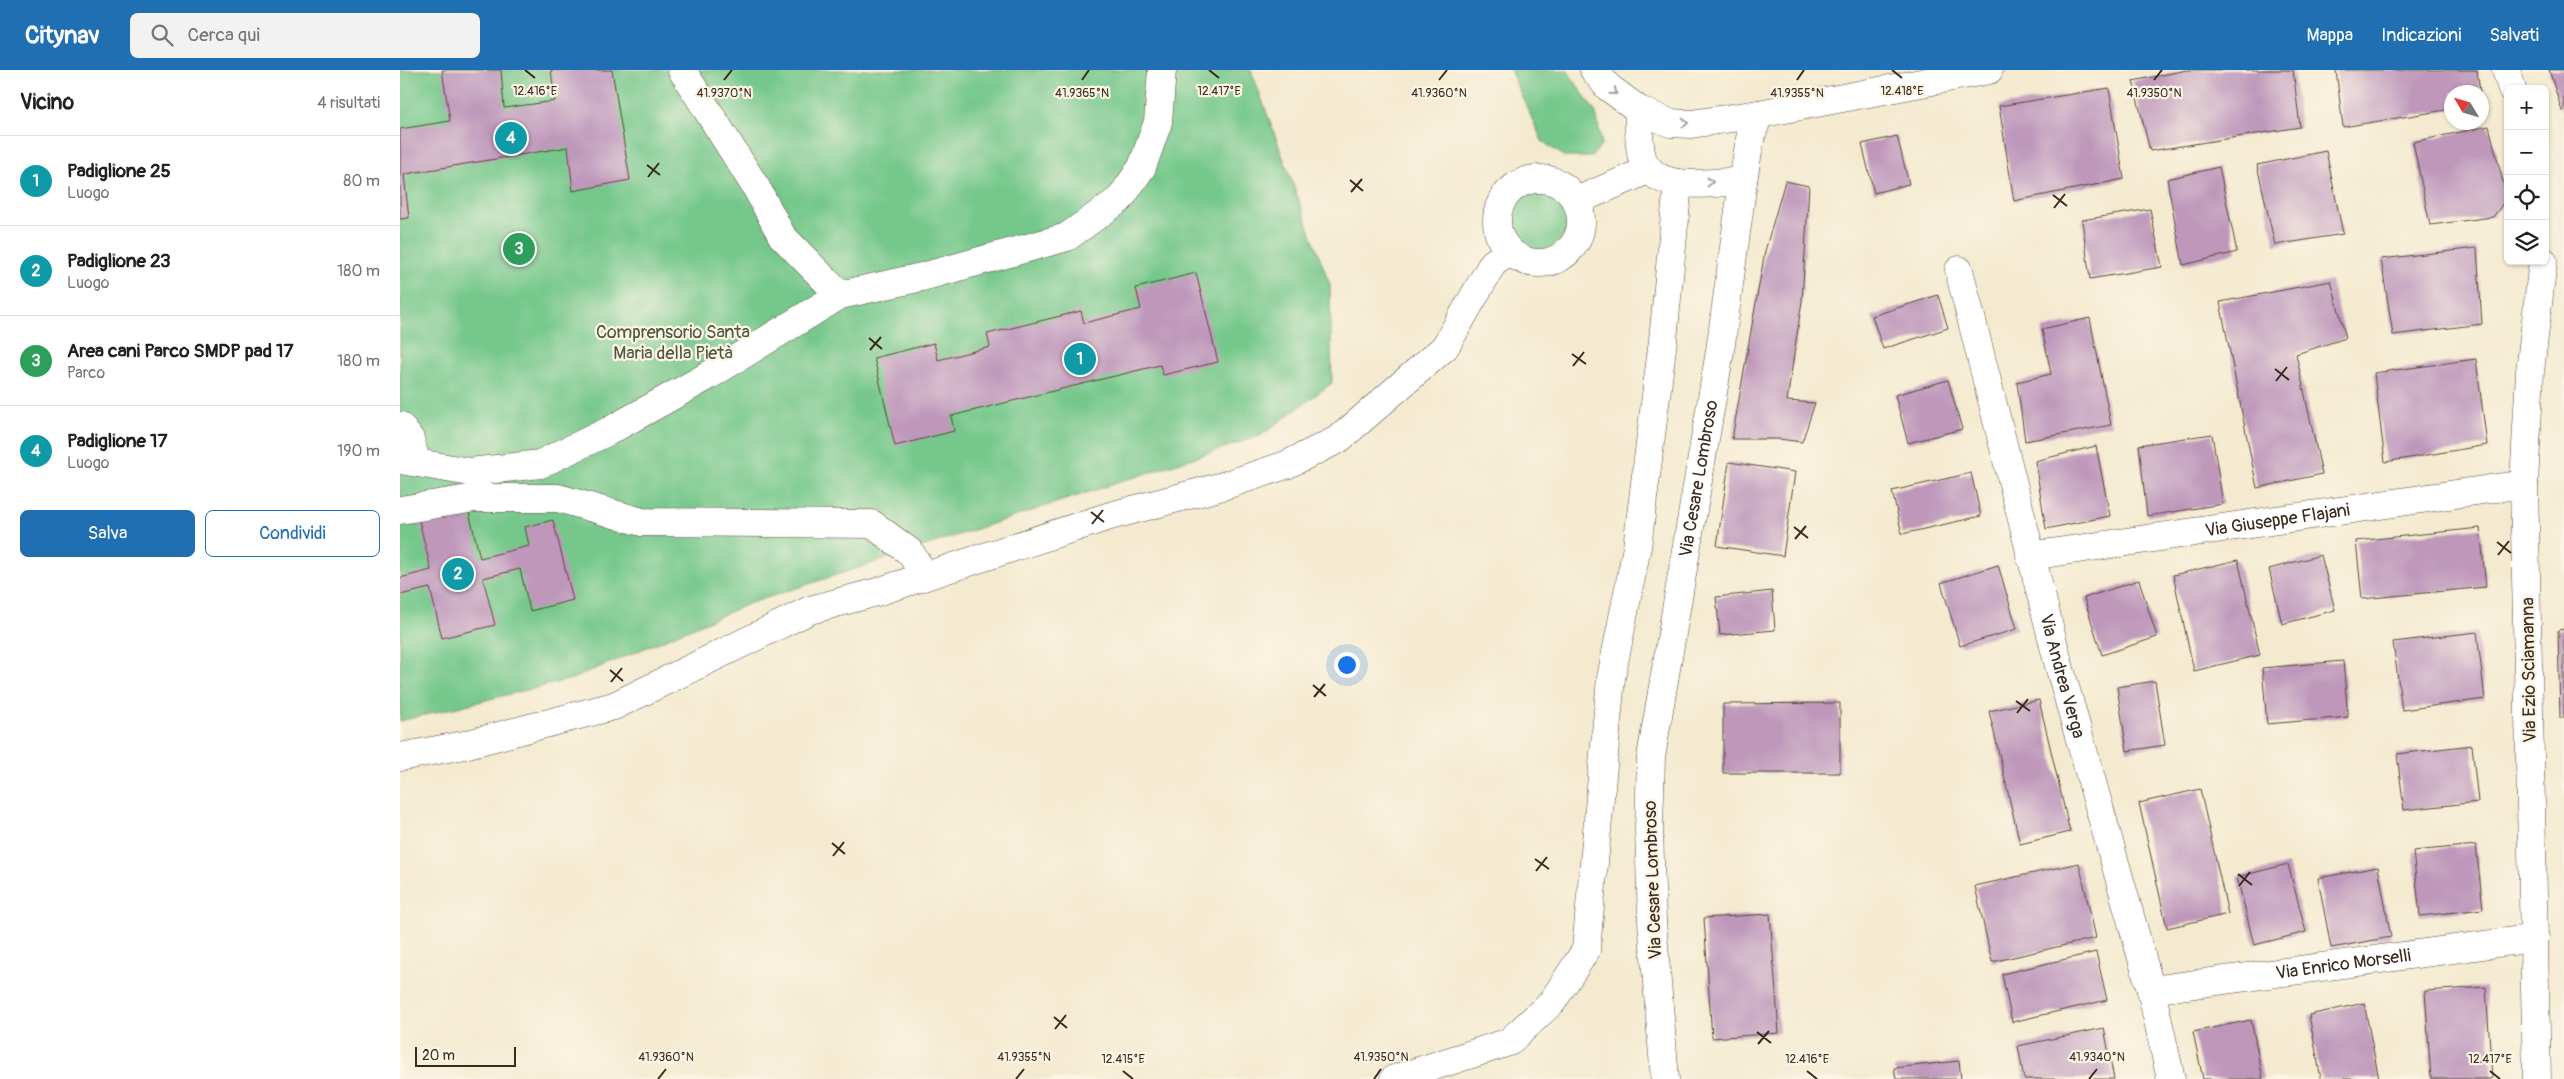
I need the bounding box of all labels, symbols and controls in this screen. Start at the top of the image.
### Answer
search box [130,13,480,58]
text: Citynav [25,21,100,50]
icon: search [148,21,176,49]
text: Cerca qui [188,23,260,47]
text: Mappa [2306,24,2353,47]
text: Indicazioni [2381,24,2461,47]
text: Salvati [2489,24,2539,47]
text: 12.416°E [513,84,557,99]
text: 12.417°E [1197,84,1241,99]
text: 12.418°E [1880,84,1924,99]
north arrow [2444,85,2489,130]
map controls [2504,85,2549,265]
button: + [2504,85,2549,130]
text: 41.9370°N [696,86,752,101]
text: 41.9365°N [1055,86,1109,101]
text: 41.9360°N [1411,86,1467,101]
text: 41.9355°N [1770,86,1824,101]
text: 41.9350°N [2126,86,2182,101]
one-way arrow [1609,87,1618,96]
text: Vicino [20,89,74,116]
text: 4 risultati [317,93,380,113]
one-way arrow [1682,118,1689,128]
pin: 4 [495,119,527,157]
button: − [2504,130,2549,175]
text: Padiglione 25 [67,159,171,183]
text: 1 [33,171,39,191]
text: 80 m [343,171,380,191]
button: locate [2504,175,2549,220]
one-way arrow [1706,177,1714,187]
text: Luogo [67,183,109,203]
button: layers [2504,220,2549,265]
pin: 3 [503,230,535,268]
text: Padiglione 23 [67,249,171,273]
text: 2 [32,261,40,281]
text: 180 m [337,261,380,281]
text: Luogo [67,273,109,293]
park label: Comprensorio Santa Maria della Pietà [596,321,750,365]
text: Area cani Parco SMDP pad 17 [67,339,294,363]
pin: 1 [1064,340,1096,378]
text: 3 [32,351,40,371]
text: 180 m [337,351,380,371]
text: Parco [67,363,105,383]
street label: Via Cesare Lombroso [1674,398,1723,559]
text: Padiglione 17 [67,429,167,453]
text: 4 [31,441,41,461]
text: 190 m [337,441,380,461]
text: Luogo [67,453,109,473]
street label: Via Giuseppe Flajani [2203,498,2351,542]
button: Salva [20,510,195,557]
button: Condividi [205,510,380,557]
pin: 2 [442,555,474,593]
street label: Via Ezio Sciamanna [2516,597,2542,743]
street label: Via Andrea Verga [2035,611,2091,741]
your location [1334,652,1360,678]
street label: Via Cesare Lombroso [1639,800,1667,960]
street label: Via Enrico Morselli [2274,943,2412,984]
scale bar [415,1044,516,1067]
text: 20 m [422,1047,455,1064]
text: 41.9360°N [638,1050,694,1065]
text: 41.9355°N [997,1050,1051,1065]
text: 41.9350°N [1353,1050,1409,1065]
text: 41.9340°N [2069,1050,2125,1065]
text: 12.415°E [1101,1052,1145,1067]
text: 12.416°E [1785,1052,1829,1067]
text: 12.417°E [2468,1052,2512,1067]

